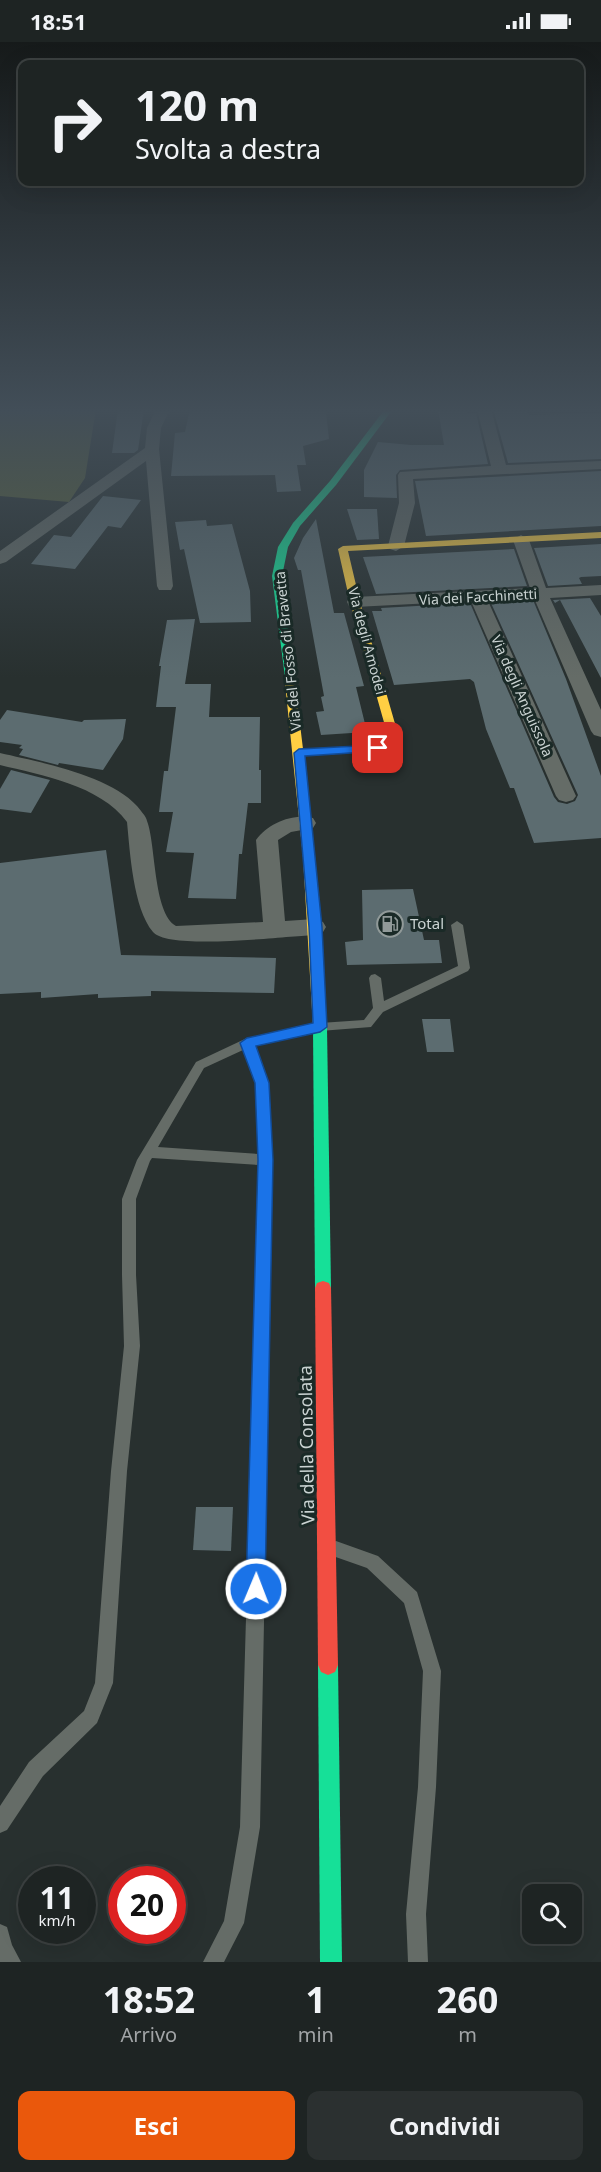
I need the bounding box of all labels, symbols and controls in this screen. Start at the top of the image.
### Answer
text: 18:51 [30,6,87,36]
text: 120 m [135,76,259,133]
icon: right [36,84,114,162]
text: Svolta a destra [135,130,321,167]
street label: Via del Fosso di Bravetta [270,571,305,732]
street label: Via dei Facchinetti [418,584,538,609]
street label: Via degli Amodei [344,585,391,697]
street label: Via degli Anguissola [487,632,558,760]
pin [352,722,403,773]
icon: arrive [361,731,394,764]
fuel station icon: Total [375,909,405,939]
place label: Total [410,913,444,933]
street label: Via della Consolata [293,1365,319,1525]
position arrow [224,1557,288,1621]
speed limit sign: 20 [108,1866,186,1944]
text: 11 [40,1877,74,1918]
map controls [522,1884,582,1944]
button: search [522,1884,582,1944]
text: km/h [39,1910,75,1930]
text: 18:52 [103,1975,195,2024]
text: 1 [306,1975,326,2024]
text: 260 [437,1975,498,2024]
text: Arrivo [121,2021,177,2048]
text: min [298,2021,334,2048]
text: m [458,2021,477,2048]
button: Esci [18,2091,295,2160]
button: Condividi [307,2091,583,2160]

